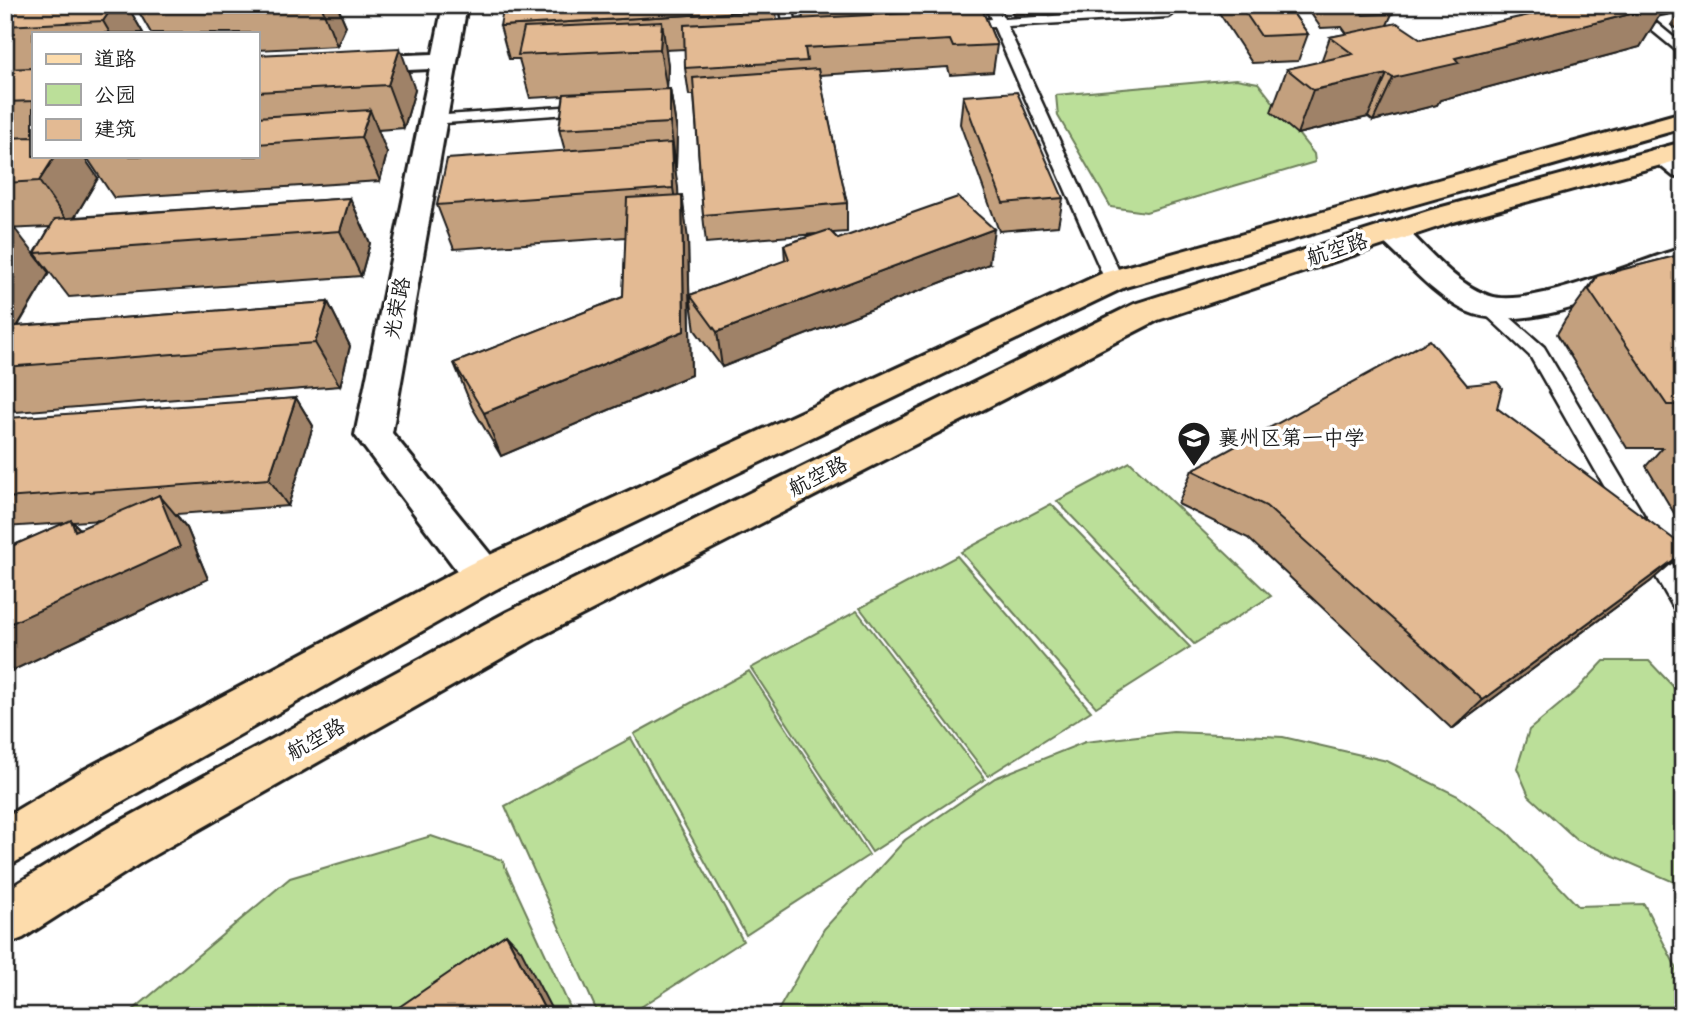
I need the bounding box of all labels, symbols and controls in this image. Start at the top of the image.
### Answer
legend [32,32,259,158]
text: 道路 [94,40,136,78]
text: 公园 [94,76,136,114]
text: 建筑 [94,110,136,148]
street label: 航空路 [1301,221,1373,277]
street label: 光荣路 [372,273,422,343]
school or university icon: 襄州区第一中学 [1175,419,1213,468]
place label: 襄州区第一中学 [1218,419,1365,457]
street label: 航空路 [781,445,855,507]
street label: 航空路 [279,707,353,771]

